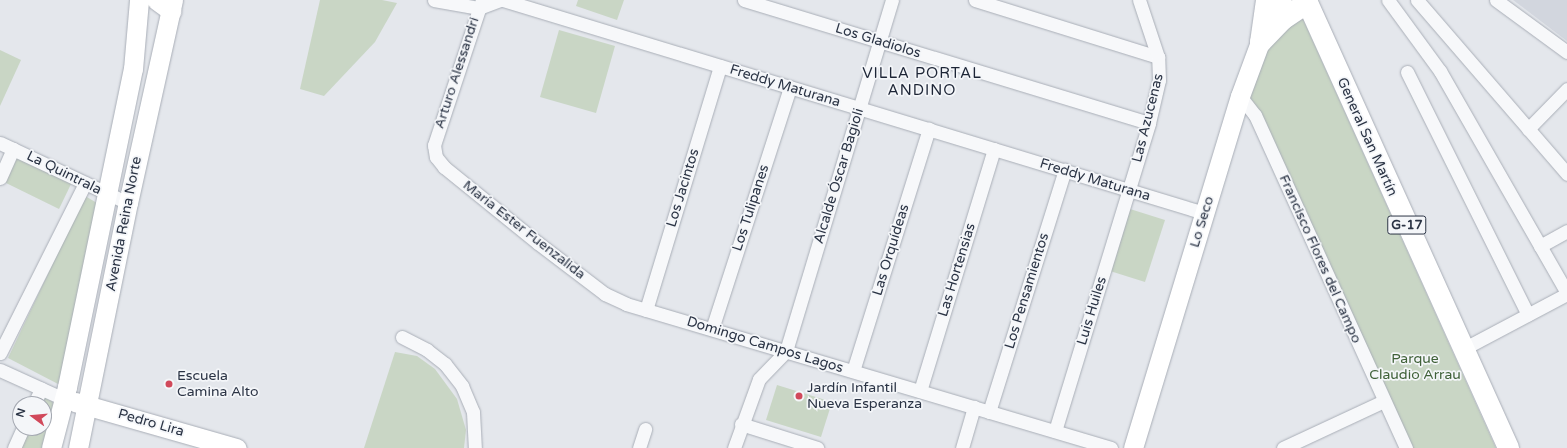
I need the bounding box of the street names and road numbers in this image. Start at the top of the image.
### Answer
street label: Arturo Alessandri [431,15,483,131]
street label: Los Gladiolos [833,20,923,62]
street label: Freddy Maturana [728,61,842,111]
street label: Las Azucenas [1129,72,1167,164]
street label: General San Martín [1333,75,1401,199]
street label: Alcalde Óscar Bagioli [810,106,868,246]
street label: Los Jacintos [663,147,703,229]
street label: La Quintrala [24,148,104,198]
street label: Avenida Reina Norte [103,155,145,293]
street label: Freddy Maturana [1038,155,1152,205]
street label: Los Tulipanes [729,163,773,253]
street label: Francisco Flores del Campo [1275,172,1365,346]
street label: María Ester Fuenzalida [459,177,589,283]
street label: Lo Seco [1186,194,1218,250]
street label: Las Orquídeas [869,202,913,298]
road number: G-17 [1387,214,1427,236]
street label: Las Hortensias [935,221,979,319]
street label: Los Pensamientos [1001,231,1053,351]
street label: Luis Huiles [1074,275,1110,347]
street label: Domingo Campos Lagos [685,313,845,377]
street label: Pedro Lira [116,406,186,440]

